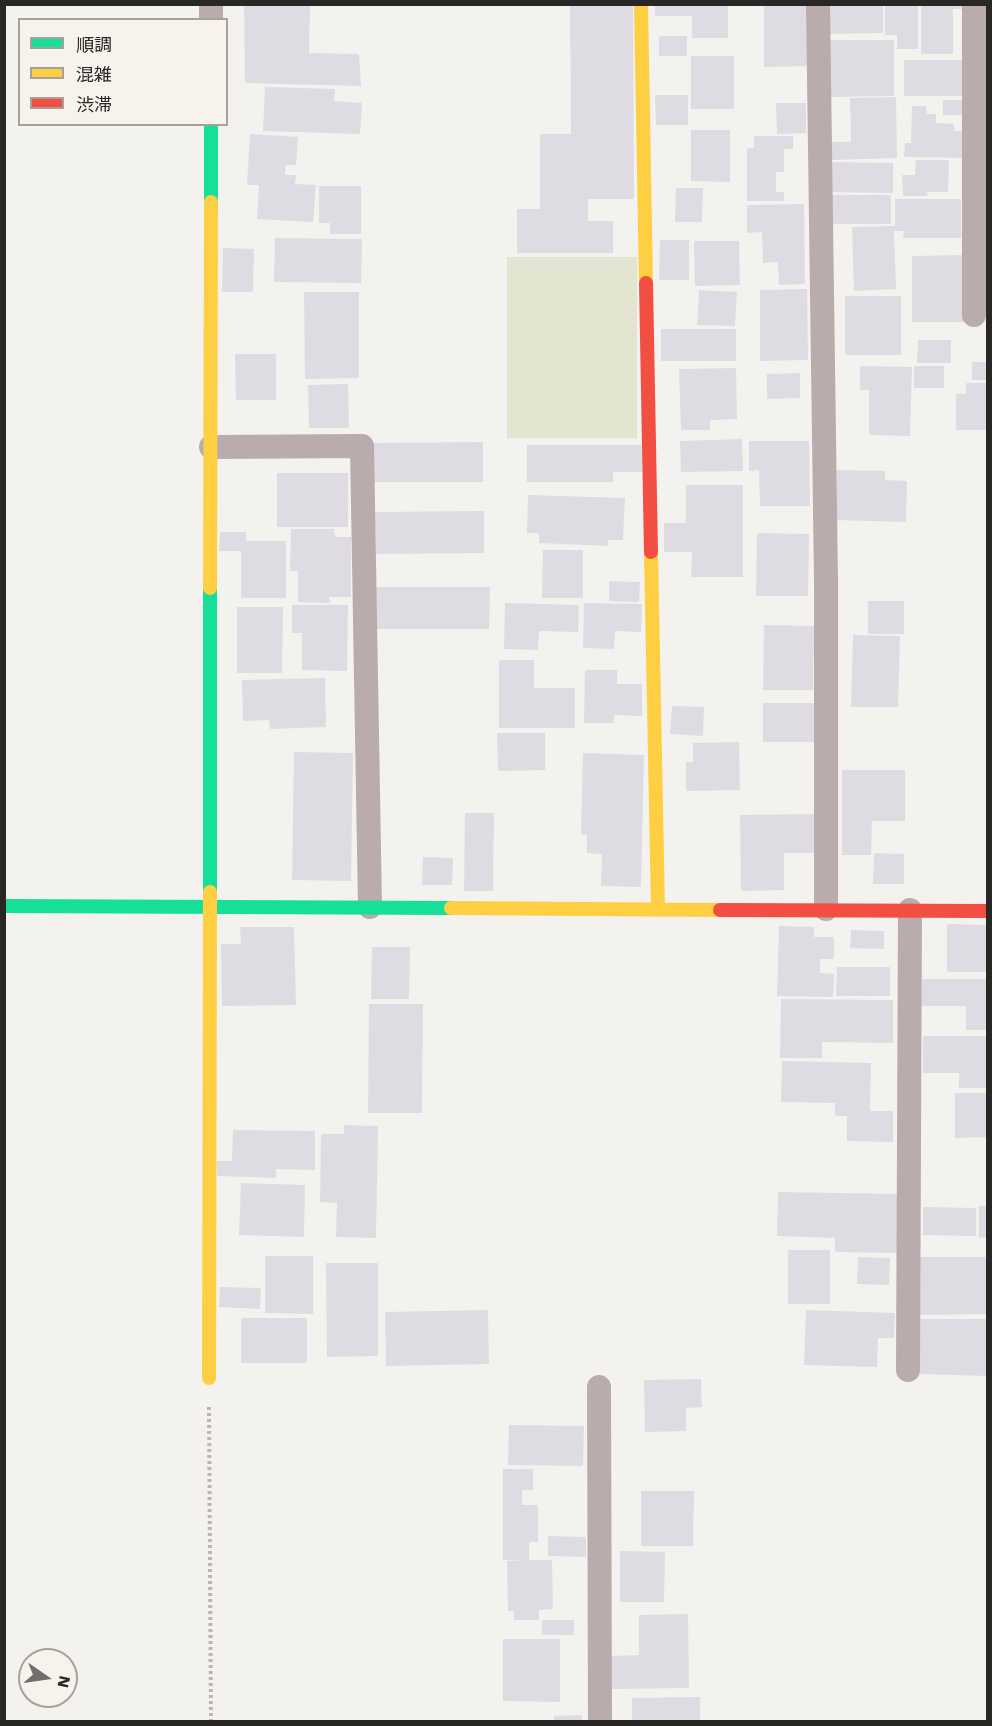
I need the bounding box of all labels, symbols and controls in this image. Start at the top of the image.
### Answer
legend [18,18,228,126]
text: 順調 [76,34,112,55]
text: 混雑 [76,64,112,85]
text: 渋滞 [76,94,112,115]
north arrow [18,1648,78,1708]
text: N [53,1674,75,1690]

